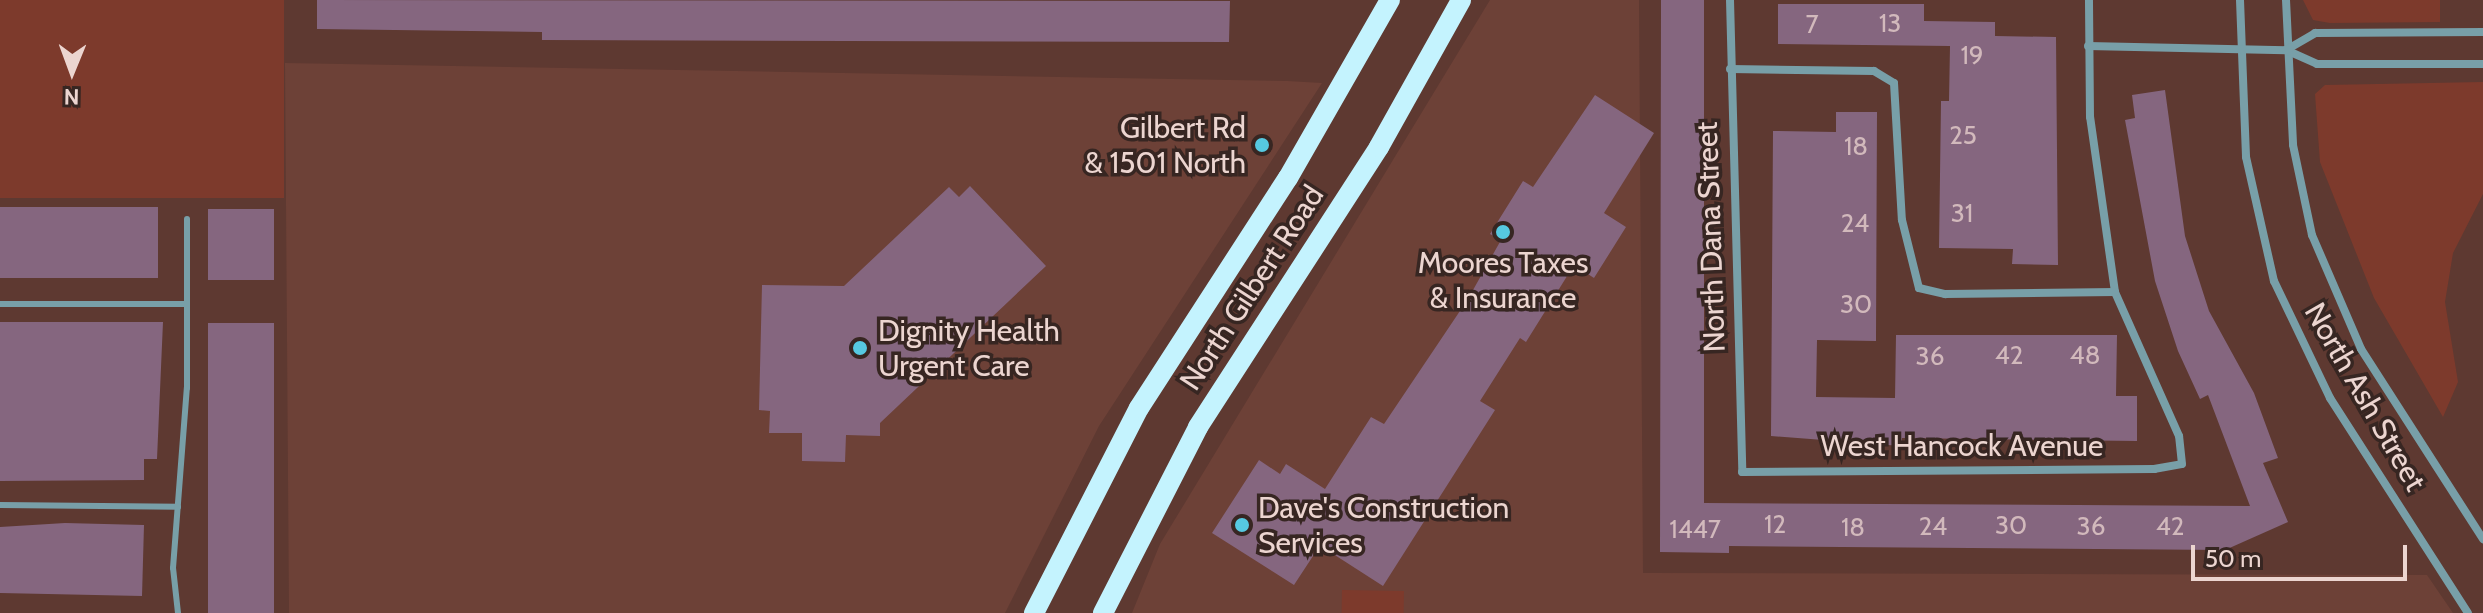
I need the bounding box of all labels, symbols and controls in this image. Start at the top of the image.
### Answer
house number: 13 [1879,8,1901,40]
house number: 7 [1805,9,1819,41]
north arrow [32,32,112,112]
house number: 19 [1960,40,1984,72]
text: N [64,83,80,110]
place label: Gilbert Rd & 1501 North [1084,110,1246,180]
house number: 25 [1949,120,1977,152]
street label: North Dana Street [1689,121,1733,353]
house number: 18 [1844,131,1868,163]
marker: Gilbert Rd & 1501 North [1253,136,1271,154]
street label: North Gilbert Road [1172,179,1332,397]
house number: 31 [1951,198,1973,230]
house number: 24 [1841,208,1869,240]
marker: Moores Taxes & Insurance [1494,223,1512,241]
place label: Moores Taxes & Insurance [1418,245,1588,316]
house number: 30 [1840,289,1872,321]
street label: North Ash Street [2297,297,2433,497]
place label: Dignity Health Urgent Care [878,313,1060,384]
marker: Dignity Health Urgent Care [849,337,871,359]
house number: 42 [1995,340,2023,372]
house number: 48 [2070,340,2100,372]
house number: 36 [1916,341,1944,373]
street label: West Hancock Avenue [1821,428,2103,464]
place label: Dave's Construction Services [1258,490,1509,560]
house number: 12 [1764,509,1786,541]
house number: 30 [1995,510,2027,542]
house number: 24 [1919,511,1947,543]
house number: 36 [2077,511,2105,543]
house number: 42 [2156,511,2184,543]
house number: 18 [1841,512,1865,544]
house number: 1447 [1669,514,1721,546]
marker: Dave's Construction Services [1233,516,1251,534]
scale bar [2195,529,2411,579]
text: 50 m [2205,544,2261,573]

